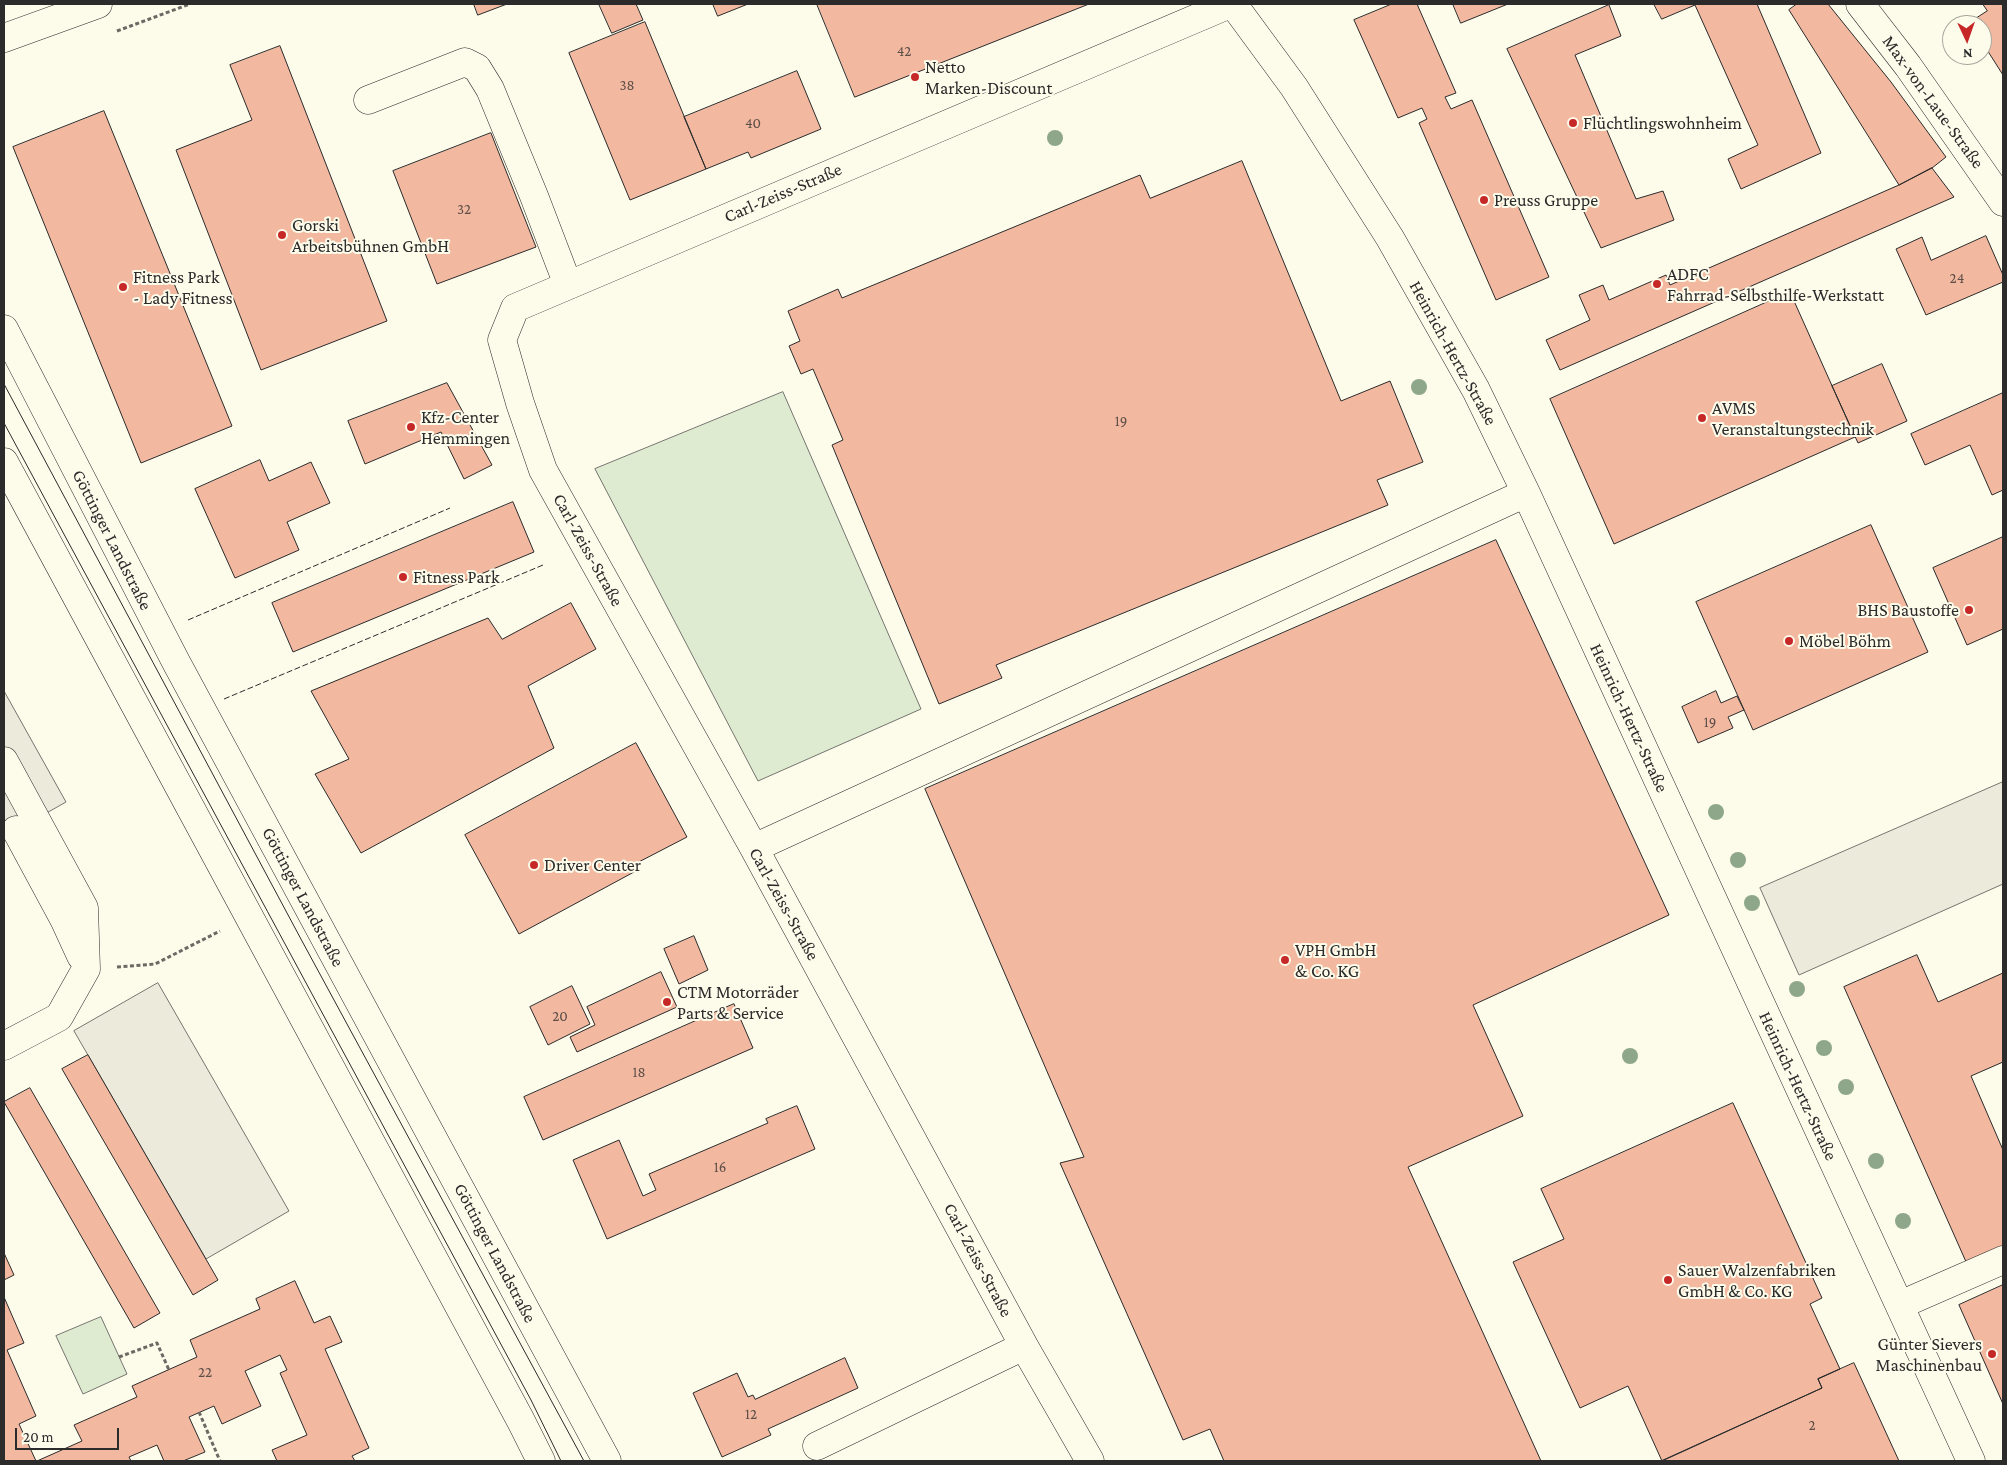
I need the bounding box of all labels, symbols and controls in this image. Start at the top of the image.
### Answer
north arrow [1942,15,1992,65]
street label: Max-von-Laue-Straße [1877,31,1989,173]
house number: 42 [897,42,911,60]
text: N [1963,46,1973,62]
place label: Netto Marken-Discount [925,56,1052,98]
marker: Netto Marken-Discount [909,71,921,83]
house number: 38 [619,76,635,94]
place label: Flüchtlingswohnheim [1583,112,1742,134]
house number: 40 [745,114,761,132]
marker: Flüchtlingswohnheim [1567,117,1579,129]
street label: Carl-Zeiss-Straße [721,158,845,228]
place label: Preuss Gruppe [1494,189,1598,211]
marker: Preuss Gruppe [1478,194,1490,206]
house number: 32 [457,200,471,218]
place label: Gorski Arbeitsbühnen GmbH [292,214,449,256]
marker: Gorski Arbeitsbühnen GmbH [276,229,288,241]
place label: ADFC Fahrrad-Selbsthilfe-Werkstatt [1667,263,1884,306]
place label: Fitness Park - Lady Fitness [133,266,233,308]
house number: 24 [1950,269,1964,287]
street label: Heinrich-Hertz-Straße [1404,277,1502,429]
marker: ADFC Fahrrad-Selbsthilfe-Werkstatt [1651,278,1663,290]
marker: Fitness Park - Lady Fitness [117,281,129,293]
place label: AVMS Veranstaltungstechnik [1712,397,1874,439]
place label: Kfz-Center Hemmingen [421,406,510,448]
house number: 19 [1115,412,1127,430]
marker: AVMS Veranstaltungstechnik [1696,412,1708,424]
marker: Kfz-Center Hemmingen [405,421,417,433]
street label: Göttinger Landstraße [67,466,157,614]
street label: Carl-Zeiss-Straße [548,490,628,610]
place label: Fitness Park [413,566,500,588]
marker: Fitness Park [397,571,409,583]
place label: BHS Baustoffe [1858,599,1959,621]
marker: BHS Baustoffe [1963,604,1975,616]
place label: Möbel Böhm [1799,630,1891,652]
marker: Möbel Böhm [1783,635,1795,647]
street label: Heinrich-Hertz-Straße [1585,640,1673,796]
house number: 19 [1704,713,1716,731]
street label: Göttinger Landstraße [257,824,349,970]
street label: Carl-Zeiss-Straße [744,844,824,964]
place label: Driver Center [544,854,641,876]
marker: Driver Center [528,859,540,871]
place label: VPH GmbH & Co. KG [1295,939,1376,982]
marker: VPH GmbH & Co. KG [1279,954,1291,966]
place label: CTM Motorräder Parts & Service [677,981,799,1024]
marker: CTM Motorräder Parts & Service [661,996,673,1008]
house number: 20 [552,1007,568,1025]
street label: Heinrich-Hertz-Straße [1754,1008,1842,1164]
house number: 18 [632,1063,646,1081]
house number: 16 [714,1158,726,1176]
street label: Göttinger Landstraße [449,1180,541,1326]
street label: Carl-Zeiss-Straße [939,1199,1017,1321]
place label: Sauer Walzenfabriken GmbH & Co. KG [1678,1259,1836,1302]
marker: Sauer Walzenfabriken GmbH & Co. KG [1662,1274,1674,1286]
place label: Günter Sievers Maschinenbau [1876,1333,1982,1376]
marker: Günter Sievers Maschinenbau [1986,1348,1998,1360]
house number: 22 [198,1363,212,1381]
house number: 12 [745,1405,757,1423]
house number: 2 [1808,1416,1816,1434]
scale bar [18,1418,121,1450]
text: 20 m [23,1429,54,1445]

